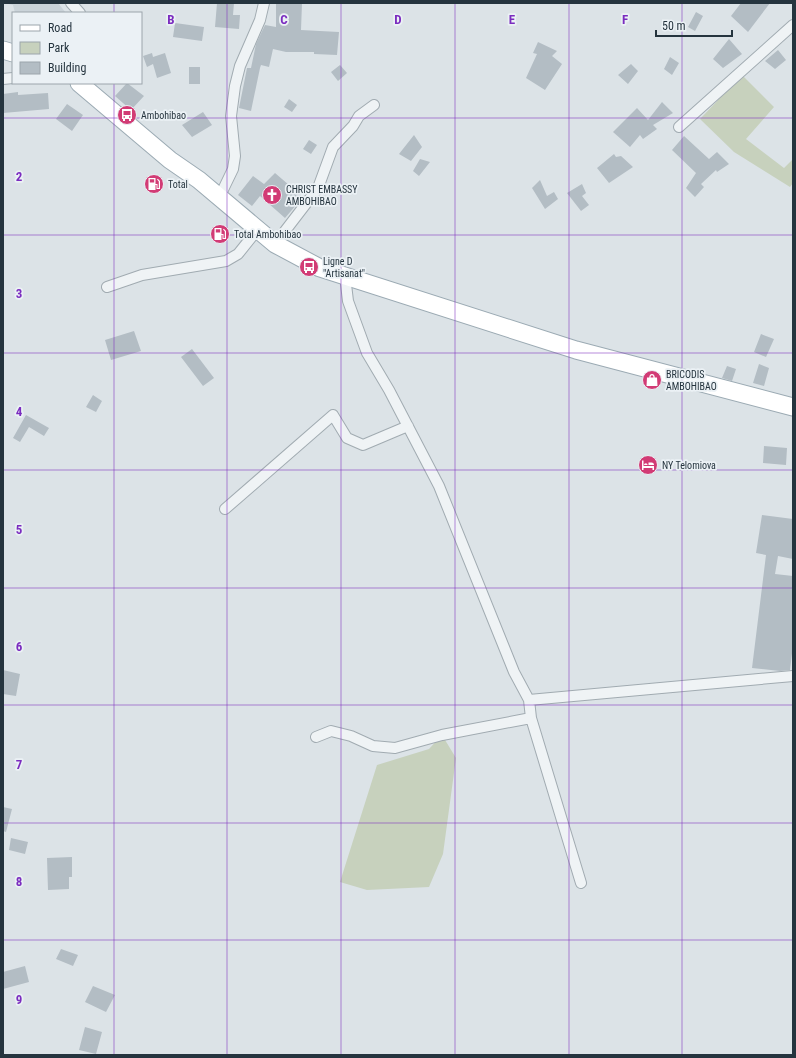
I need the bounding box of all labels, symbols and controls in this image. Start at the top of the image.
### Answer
legend [12,12,142,84]
text: B [167,12,175,27]
text: C [280,12,288,27]
text: D [394,12,402,27]
text: E [509,12,516,27]
text: F [622,12,628,27]
scale bar [656,12,732,38]
text: 50 m [662,19,686,33]
text: Road [48,21,72,35]
text: Park [48,41,70,55]
text: Building [48,61,86,75]
bus stop icon: Ambohibao [116,104,138,126]
place label: Ambohibao [141,110,186,121]
text: 2 [16,169,23,184]
fuel station icon: Total [143,173,165,195]
place label: Total [168,179,188,190]
church icon: CHRIST EMBASSY AMBOHIBAO [261,184,283,206]
place label: CHRIST EMBASSY AMBOHIBAO [286,184,358,207]
fuel station icon: Total Ambohibao [209,223,231,245]
place label: Total Ambohibao [234,229,301,240]
bus stop icon: Ligne D "Artisanat" [298,256,320,278]
place label: Ligne D "Artisanat" [323,256,365,279]
text: 3 [16,286,22,301]
shop icon: BRICODIS AMBOHIBAO [641,369,663,391]
place label: BRICODIS AMBOHIBAO [666,369,717,392]
text: 4 [16,404,23,419]
hotel icon: NY Telomiova [637,454,659,476]
place label: NY Telomiova [662,460,716,471]
text: 5 [16,522,23,537]
text: 6 [16,639,23,654]
text: 7 [16,757,23,772]
text: 8 [16,874,22,889]
text: 9 [16,992,22,1007]

